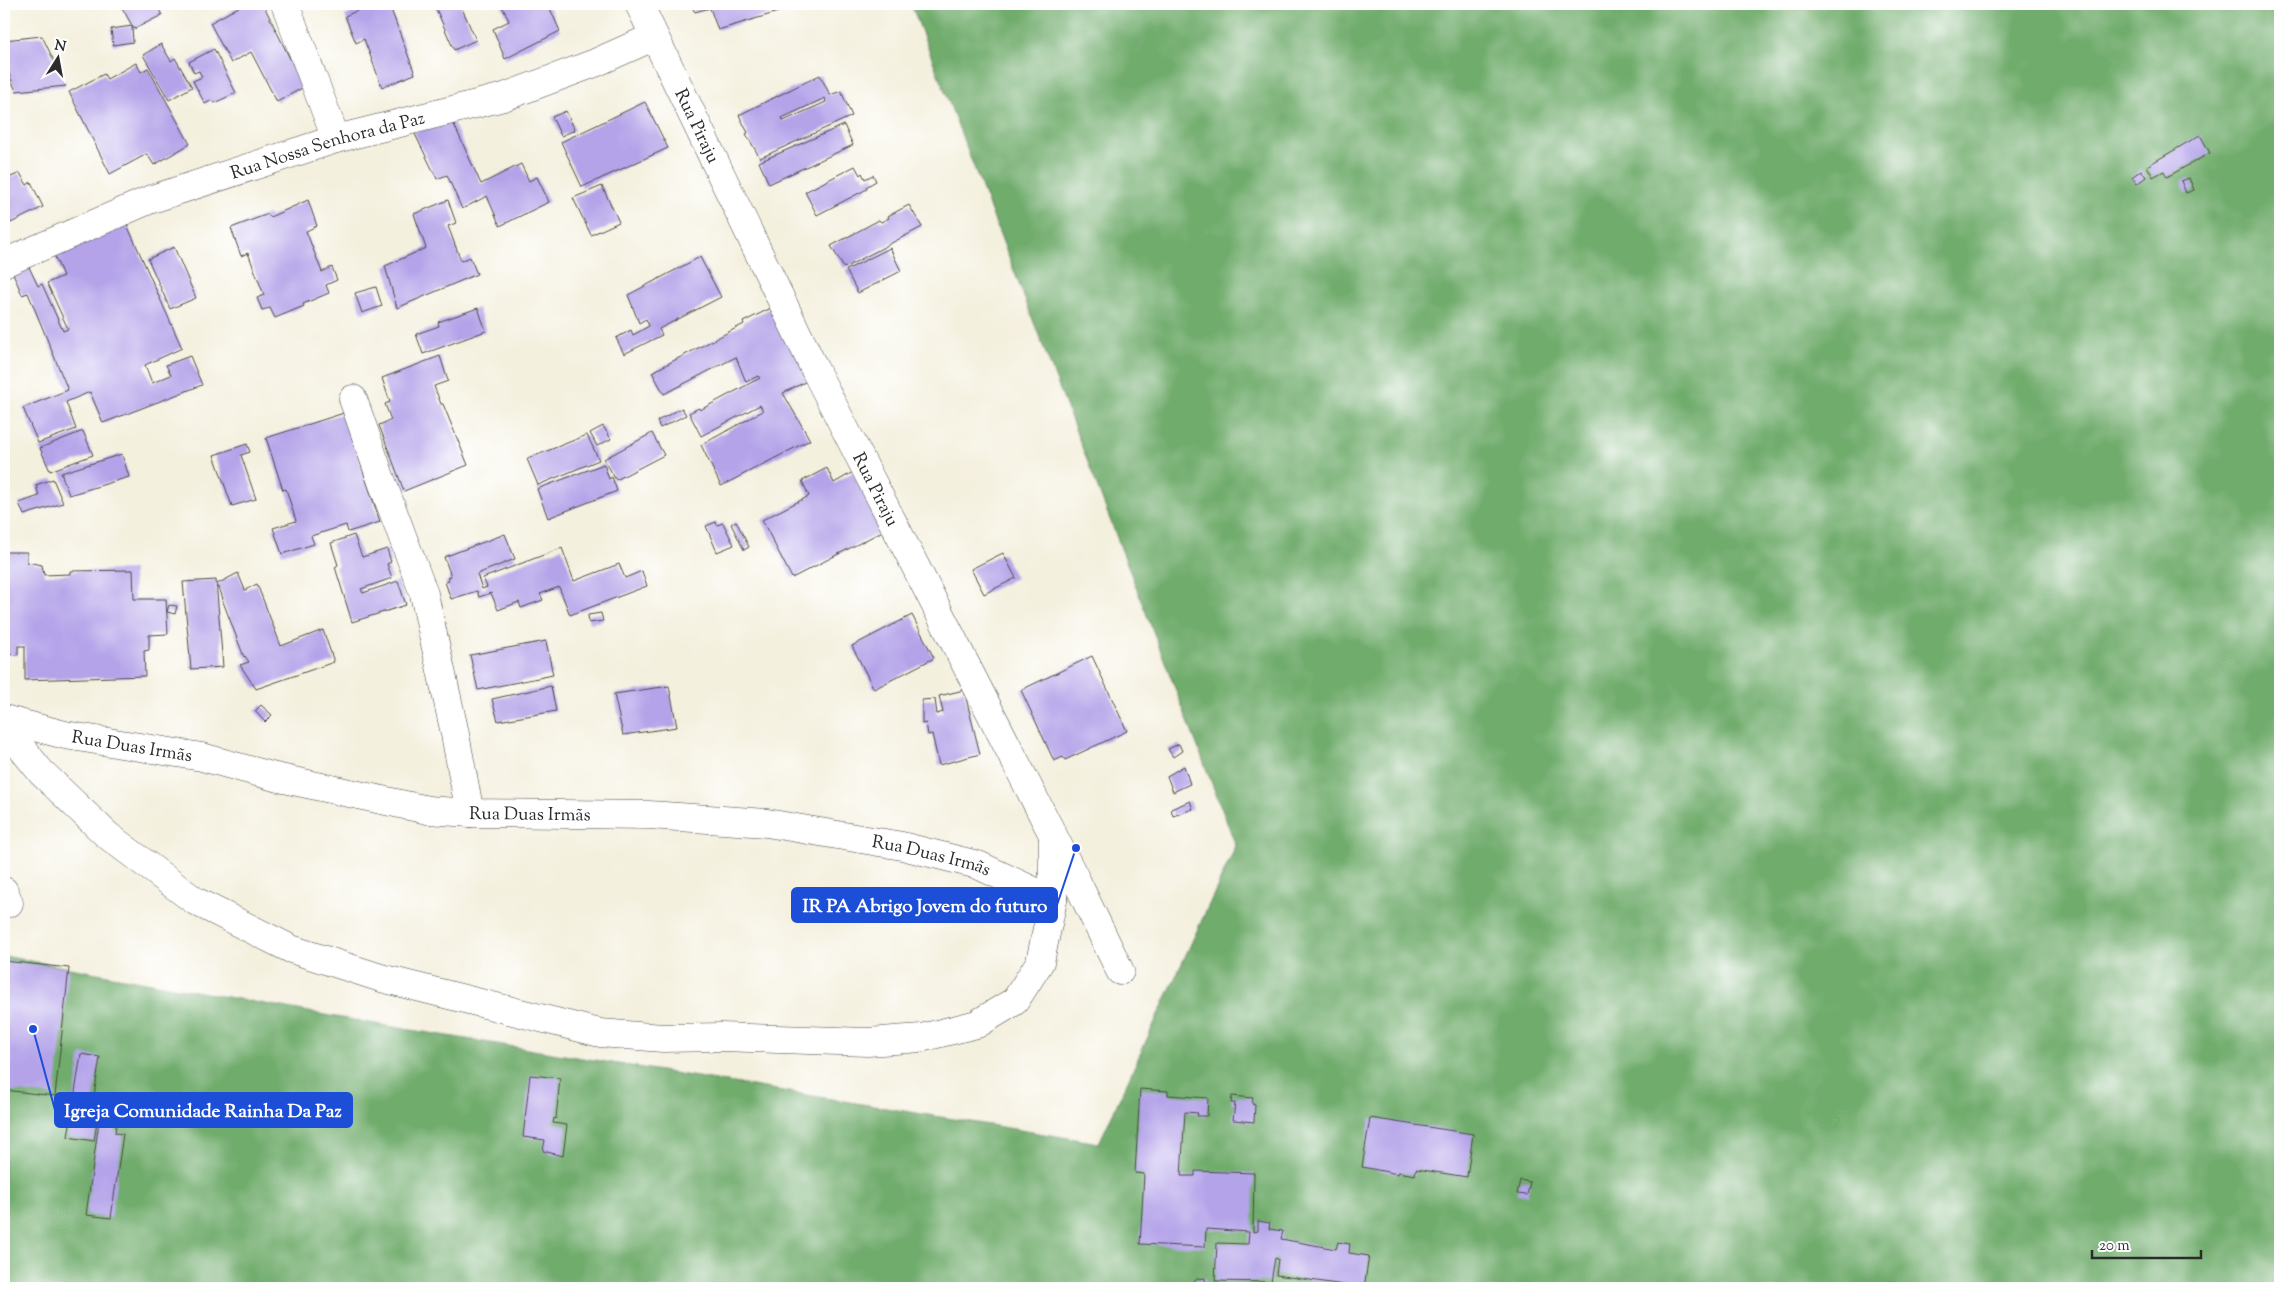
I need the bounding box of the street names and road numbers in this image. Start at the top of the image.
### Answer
street label: Rua Piraju [667,85,725,168]
street label: Rua Nossa Senhora da Paz [227,106,428,188]
street label: Rua Piraju [844,449,904,532]
street label: Rua Duas Irmãs [70,725,194,770]
street label: Rua Duas Irmãs [469,802,591,829]
street label: Rua Duas Irmãs [870,830,995,884]

